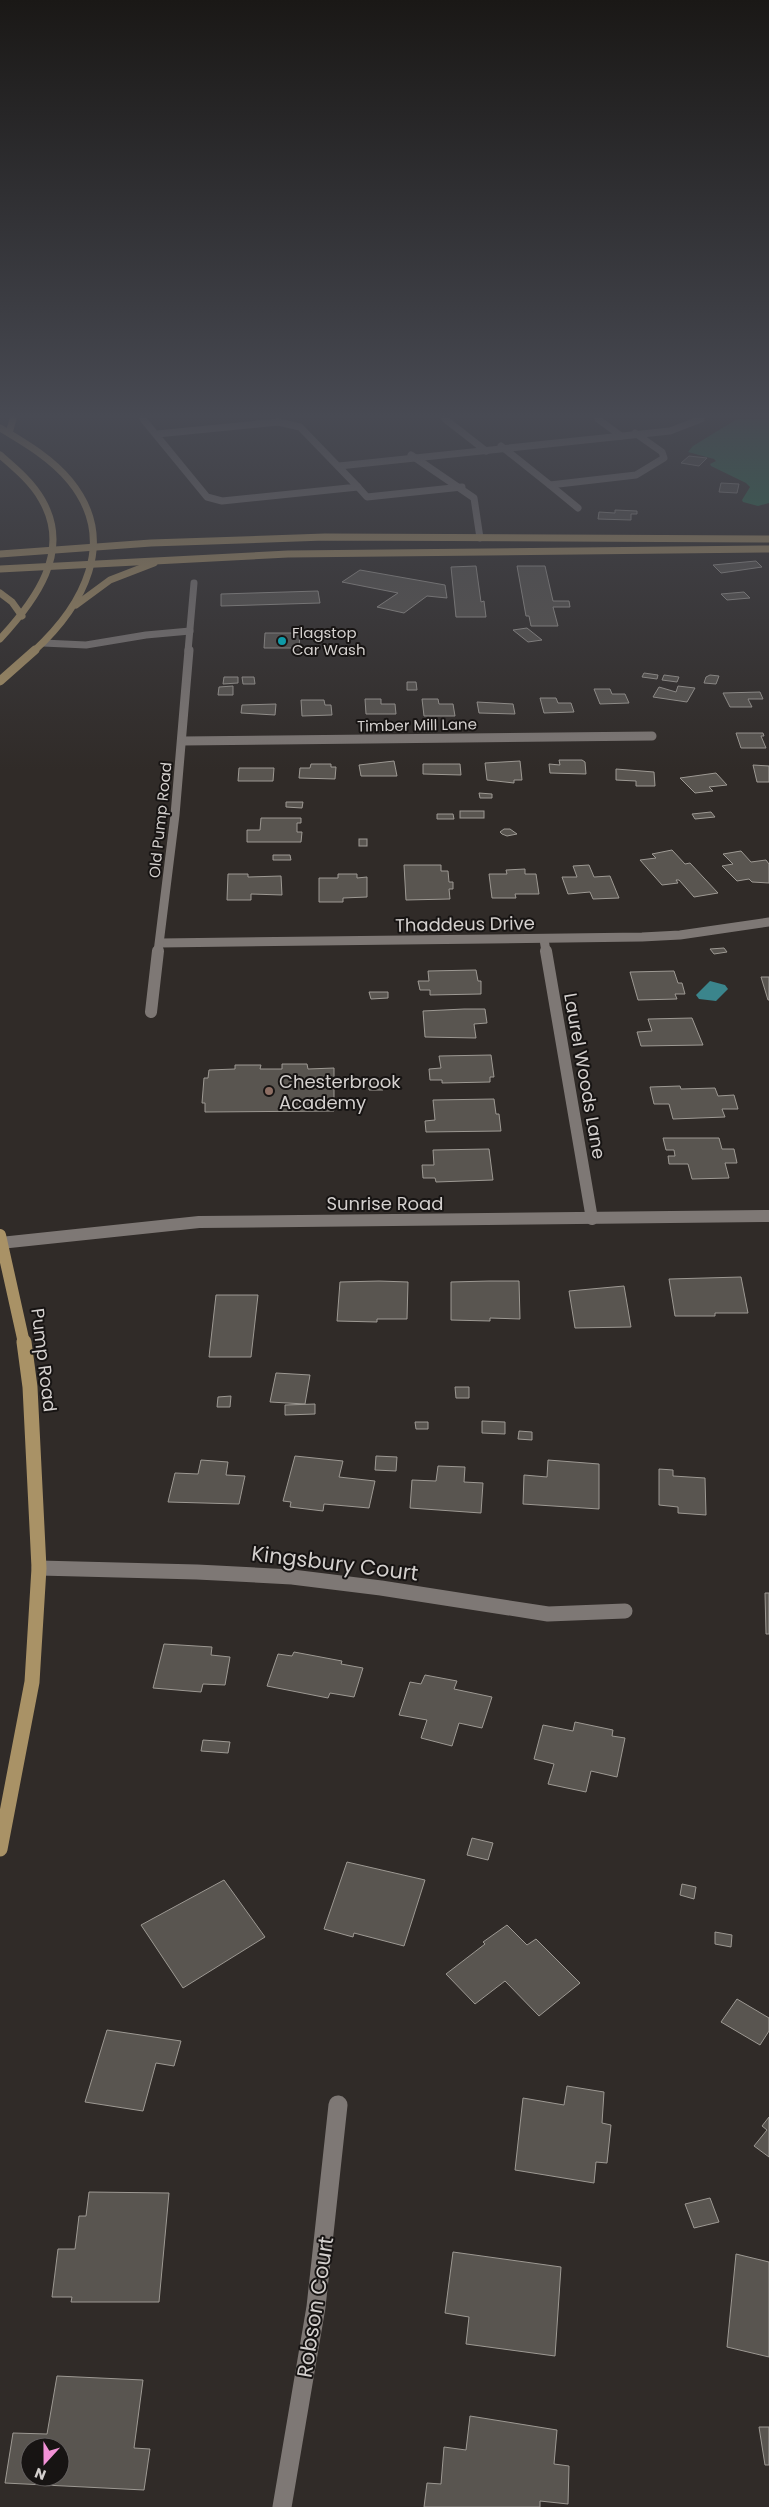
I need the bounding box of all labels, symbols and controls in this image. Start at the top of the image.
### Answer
place label: Flagstop Car Wash [292,622,366,660]
marker: Flagstop Car Wash [276,635,288,647]
street label: Timber Mill Lane [357,713,477,737]
street label: Old Pump Road [143,761,177,879]
street label: Thaddeus Drive [395,910,535,938]
street label: Laurel Woods Lane [558,991,612,1161]
place label: Chesterbrook Academy [279,1069,401,1115]
marker: Chesterbrook Academy [263,1085,275,1097]
street label: Sunrise Road [327,1191,443,1216]
street label: Pump Road [25,1307,63,1413]
street label: Kingsbury Court [250,1538,420,1588]
street label: Robson Court [290,2234,340,2380]
north arrow [20,2437,70,2487]
text: N [32,2463,49,2485]

